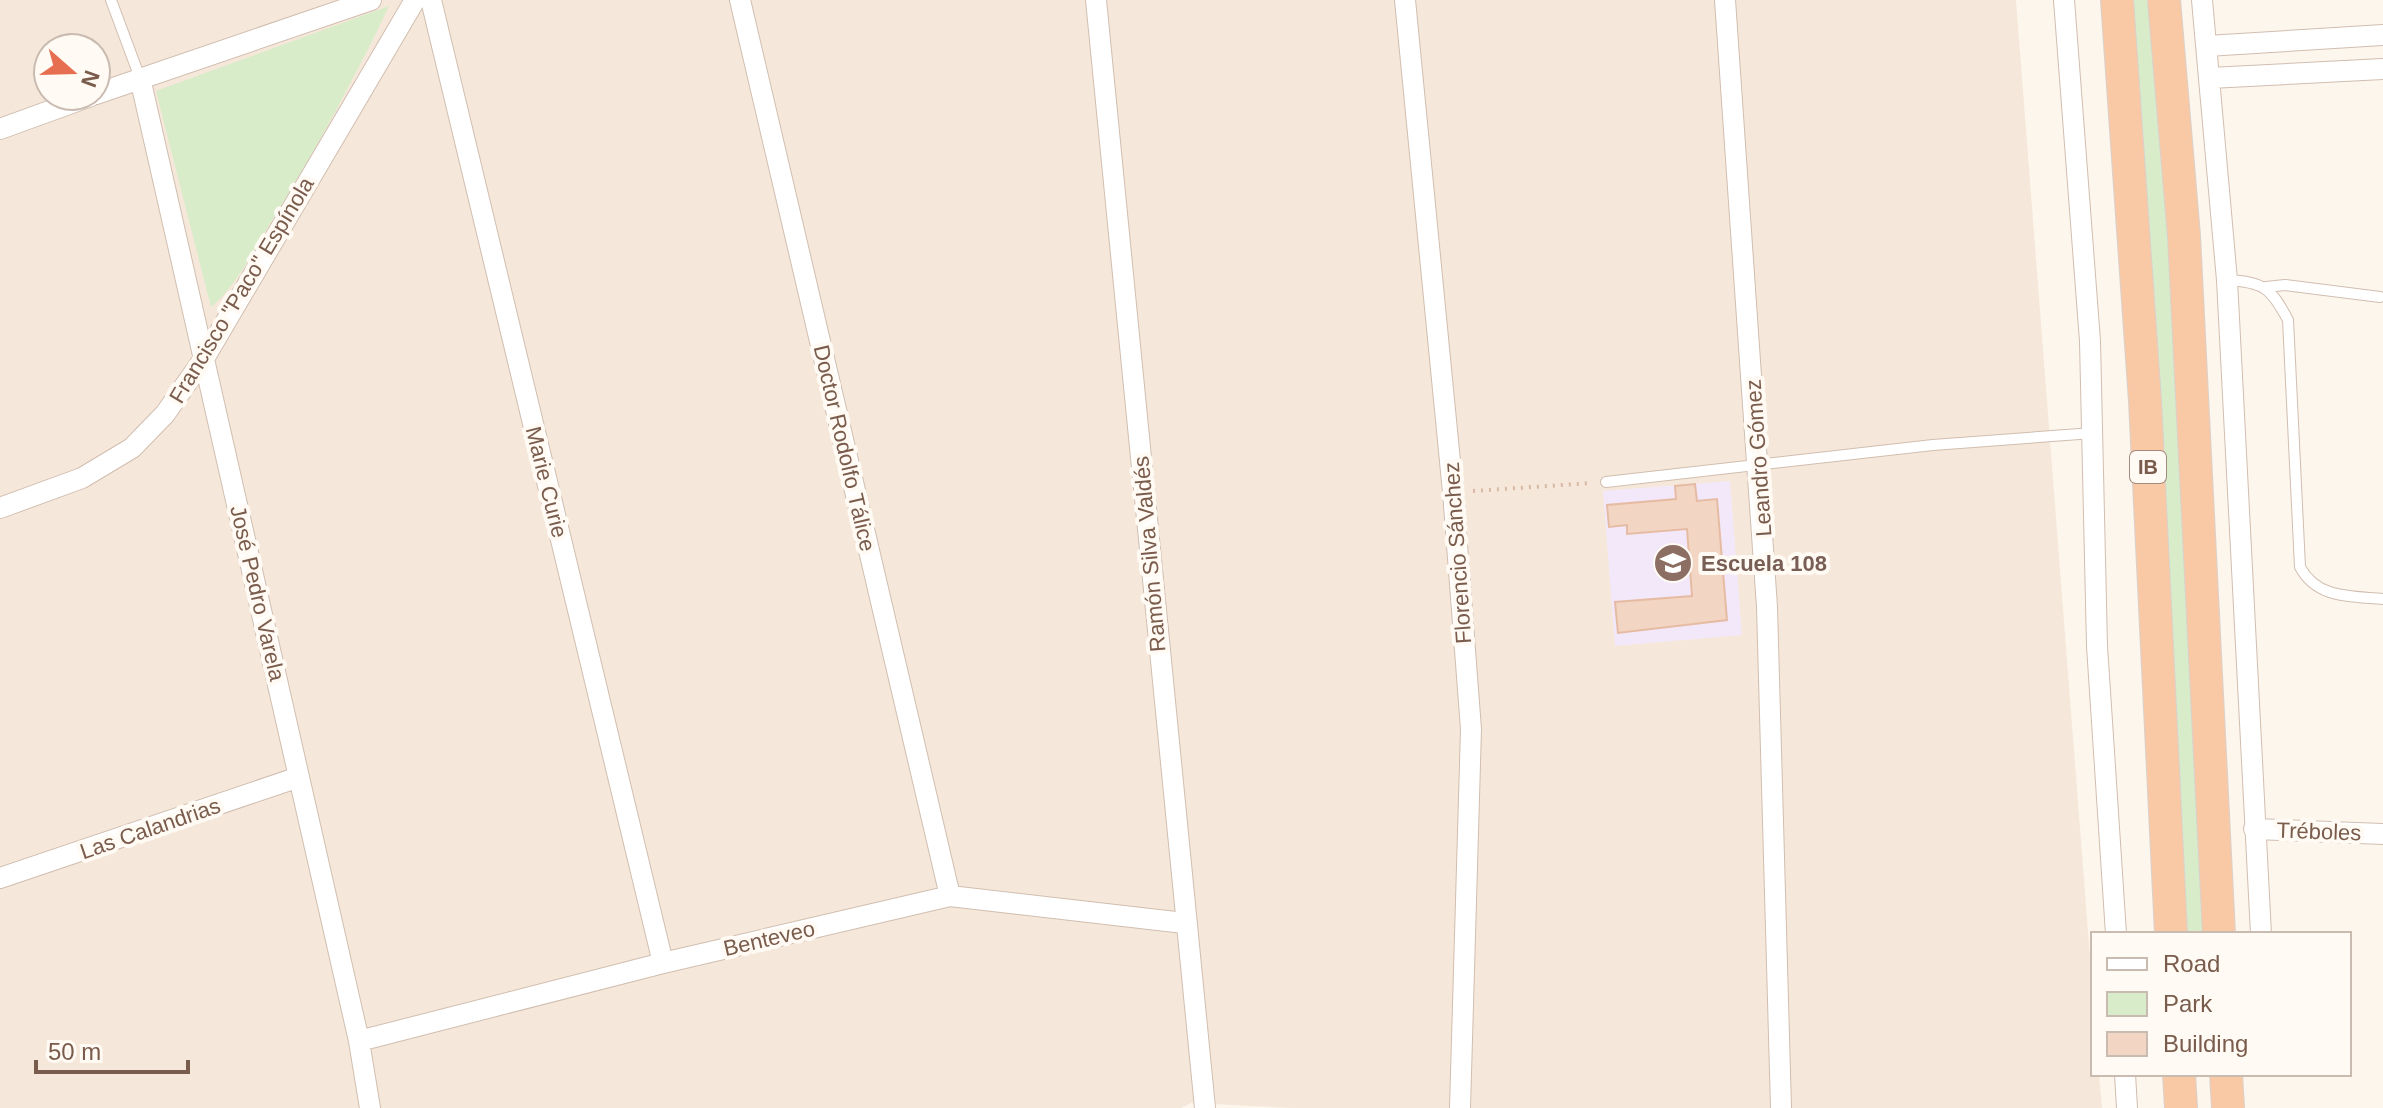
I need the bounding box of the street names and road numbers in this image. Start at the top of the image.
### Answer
street label: Francisco "Paco" Espínola [164,172,319,408]
street label: Doctor Rodolfo Tálice [809,342,880,554]
street label: Leandro Gómez [1741,378,1776,538]
street label: Marie Curie [521,424,572,540]
road number: IB [2130,451,2166,483]
street label: Ramón Silva Valdés [1128,455,1171,653]
street label: Florencio Sánchez [1439,461,1476,645]
street label: José Pedro Varela [225,503,290,684]
street label: Las Calandrias [77,793,224,864]
street label: Tréboles [2276,818,2362,845]
street label: Benteveo [721,916,817,961]

